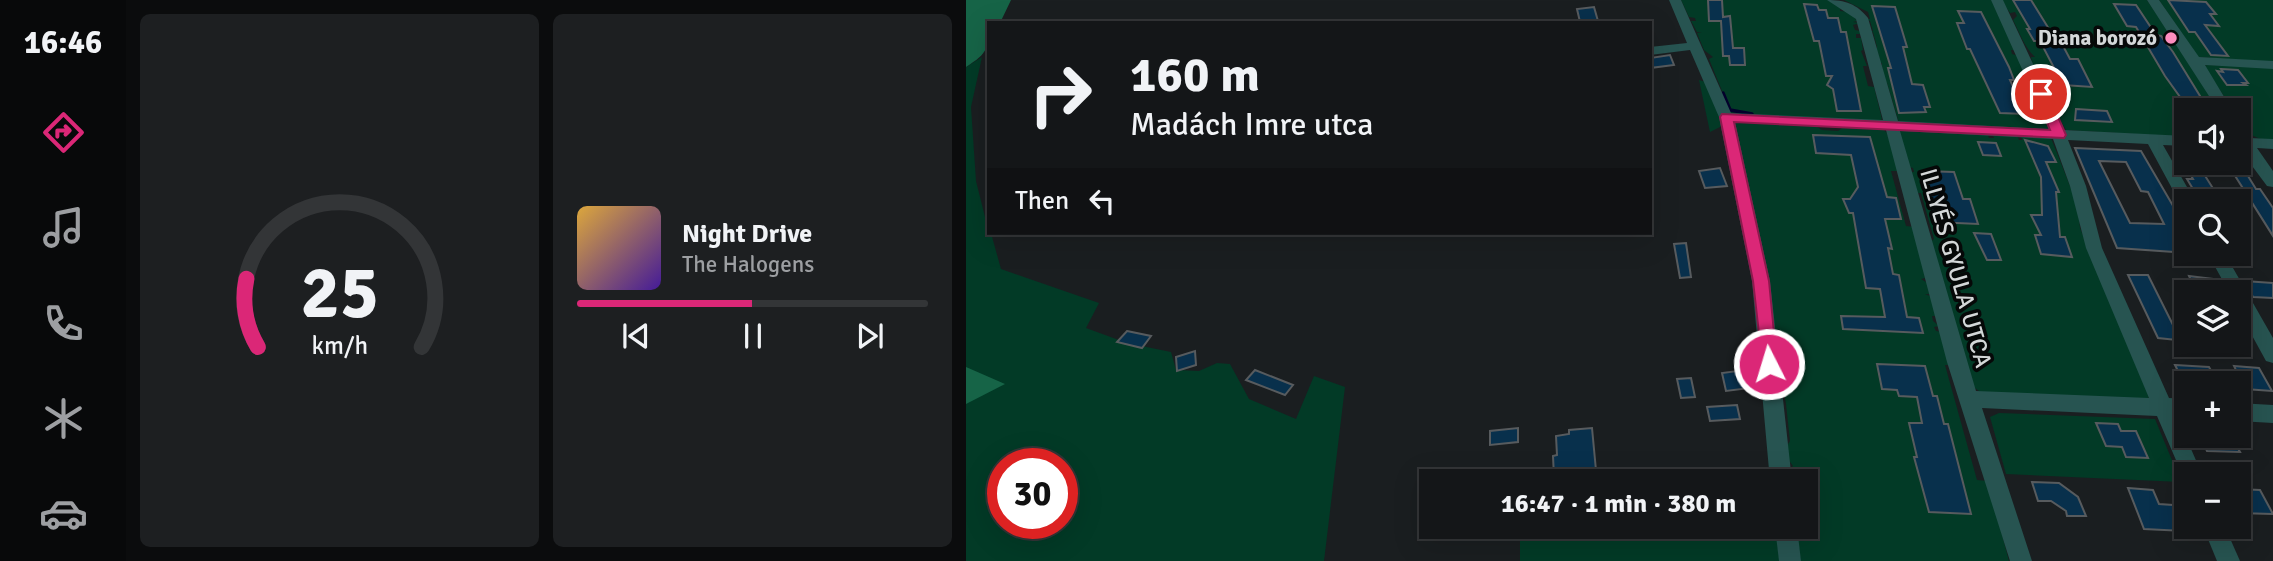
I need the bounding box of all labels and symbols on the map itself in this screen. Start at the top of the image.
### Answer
place label: Diana borozó [2038,25,2157,51]
marker: Diana borozó [2163,30,2179,46]
pin [2011,64,2071,124]
street label: ILLYÉS GYULA UTCA [1913,165,1999,371]
position arrow [1732,327,1806,401]
speed limit sign: 30 [987,448,1078,539]

